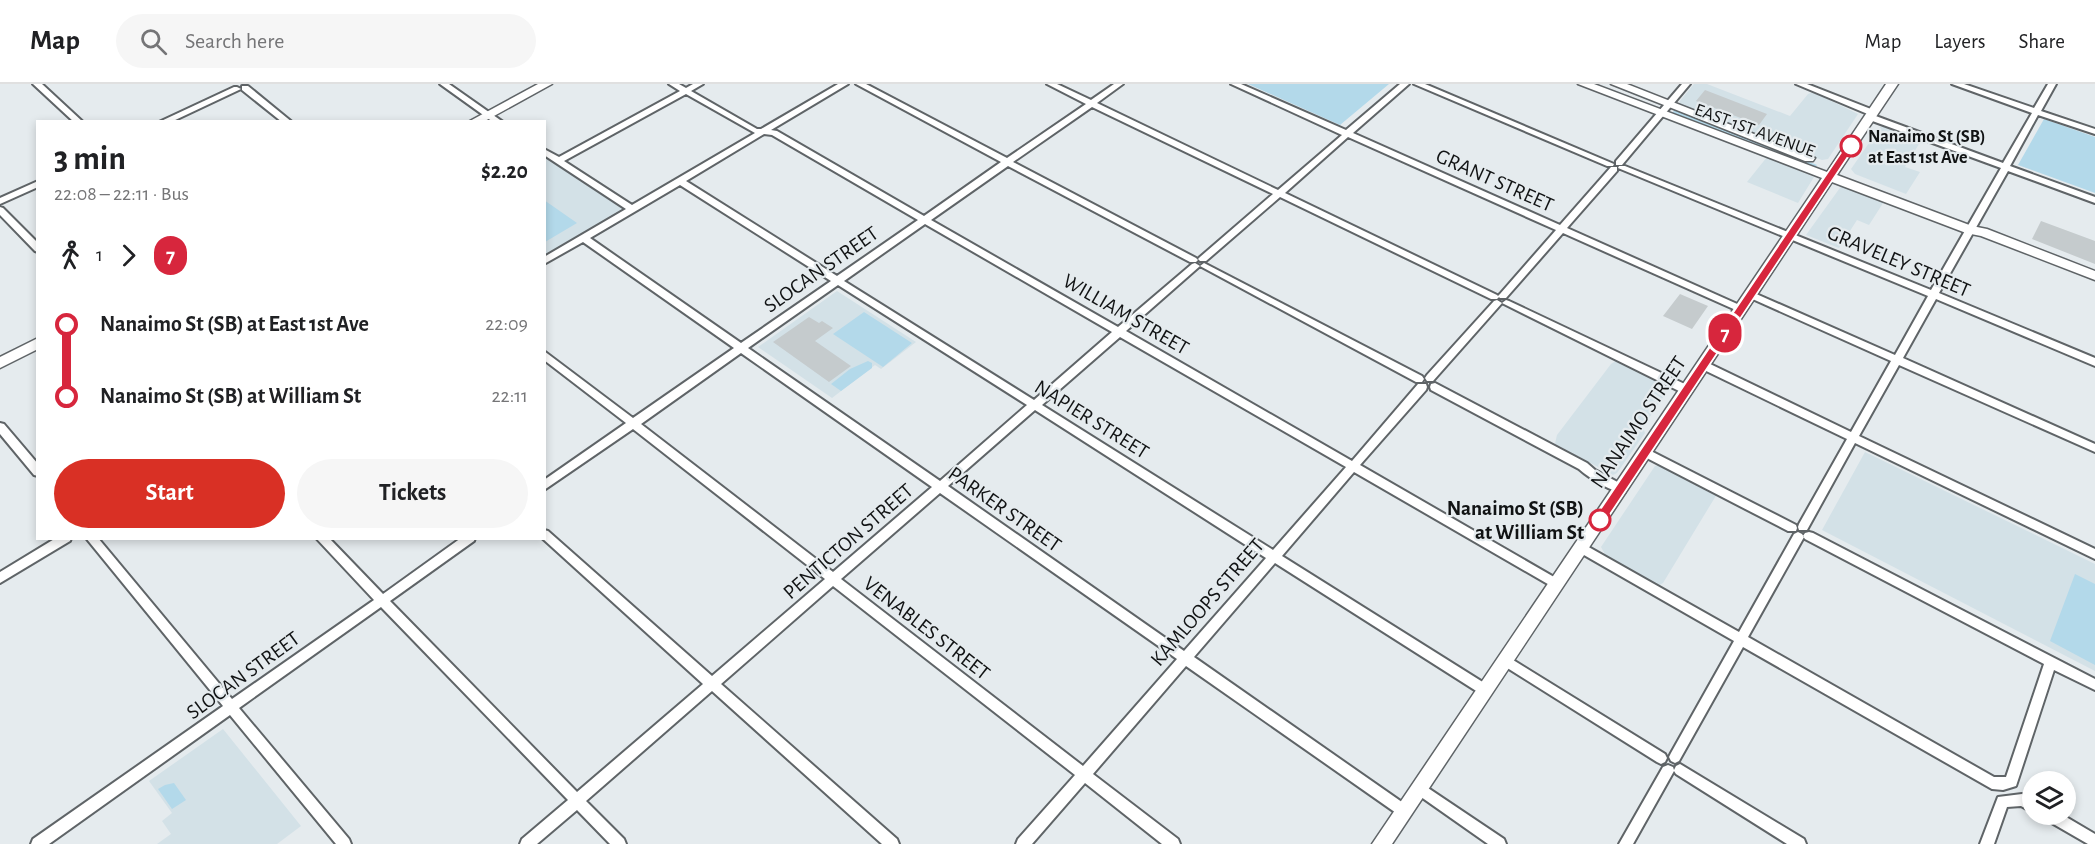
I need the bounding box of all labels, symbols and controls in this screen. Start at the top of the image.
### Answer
search box [116,14,536,68]
icon: search [137,25,170,58]
text: Map [30,27,80,55]
text: Search here [185,30,284,52]
text: Map [1865,31,1901,52]
text: Layers [1934,31,1985,52]
text: Share [2018,31,2065,52]
street label: EAST 1ST AVENUE [1692,101,1817,161]
place label: Nanaimo St (SB) at East 1st Ave [1868,128,1986,167]
marker: Nanaimo St (SB) at East 1st Ave [1840,135,1862,157]
text: 3 min [54,143,126,176]
street label: GRANT STREET [1433,145,1557,216]
text: $2.20 [481,160,528,182]
text: 22:08 – 22:11 · Bus [54,184,189,204]
street label: SLOCAN STREET [760,222,882,316]
street label: GRAVELEY STREET [1824,222,1973,301]
icon: walk [54,239,87,272]
icon: forward [112,239,145,272]
text: 1 [96,245,103,265]
text: 7 [166,245,175,266]
street label: WILLIAM STREET [1059,270,1192,359]
text: Nanaimo St (SB) at East 1st Ave [100,313,369,335]
text: 22:09 [485,314,528,334]
line badge: 7 [1706,314,1744,352]
text: 7 [1720,323,1730,344]
street label: NANAIMO STREET [1587,353,1690,492]
street label: NAPIER STREET [1031,376,1153,463]
text: Nanaimo St (SB) at William St [100,385,361,407]
text: 22:11 [491,386,528,406]
button: Start [54,459,285,528]
button: Tickets [297,459,528,528]
street label: PARKER STREET [944,463,1065,556]
street label: PENTICTON STREET [779,480,917,603]
place label: Nanaimo St (SB) at William St [1447,498,1584,543]
marker: Nanaimo St (SB) at William St [1589,509,1611,531]
street label: KAMLOOPS STREET [1147,535,1268,670]
street label: VENABLES STREET [860,573,994,684]
street label: SLOCAN STREET [183,627,304,723]
map controls [2022,771,2076,825]
button: layers [2022,771,2076,825]

